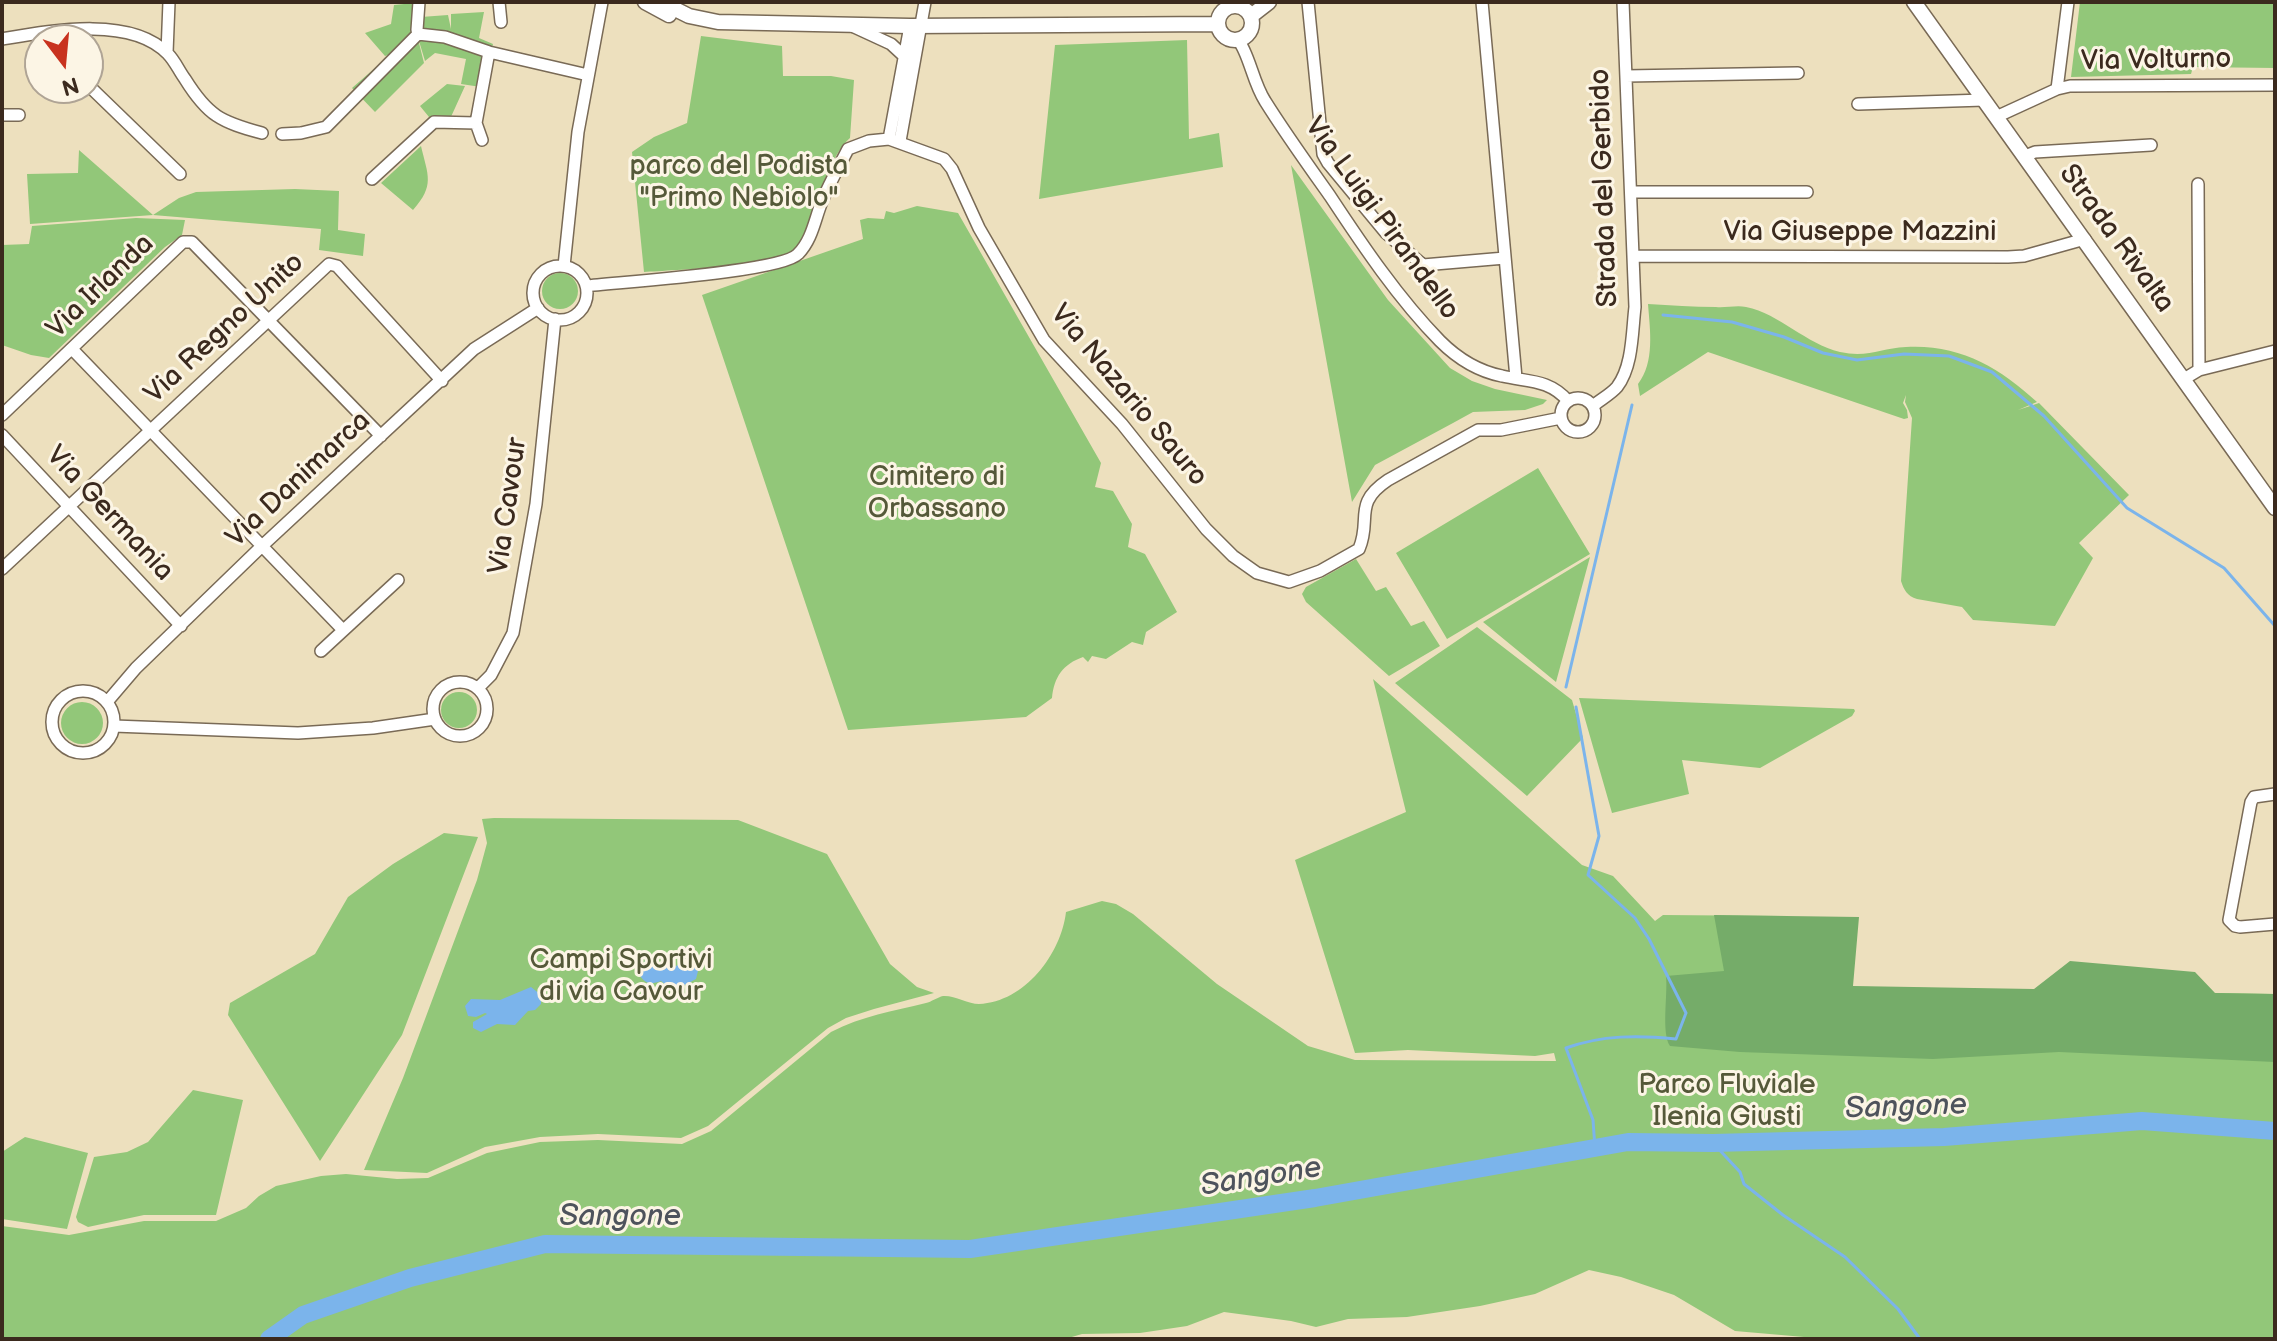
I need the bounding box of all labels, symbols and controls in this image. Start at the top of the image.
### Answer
north arrow [24,24,104,104]
street label: Via Volturno [2081,43,2231,79]
street label: Strada del Gerbido [1584,68,1626,308]
text: N [59,70,82,101]
street label: Via Luigi Pirandello [1296,111,1466,327]
park label: parco del Podista "Primo Nebiolo" [630,150,848,216]
street label: Strada Rivalta [2051,158,2181,320]
street label: Via Giuseppe Mazzini [1723,216,1997,250]
street label: Via Irlanda [41,228,161,346]
street label: Via Regno Unito [138,247,312,411]
street label: Via Nazario Sauro [1042,298,1214,494]
street label: Via Danimarca [220,405,378,555]
street label: Via Cavour [483,436,535,576]
street label: Via Germania [38,440,180,588]
park label: Cimitero di Orbassano [868,461,1006,527]
park label: Campi Sportivi di via Cavour [530,944,712,1010]
park label: Parco Fluviale Ilenia Giusti [1638,1069,1816,1135]
water label: Sangone [1844,1088,1968,1128]
water label: Sangone [1198,1151,1324,1205]
water label: Sangone [559,1199,681,1235]

